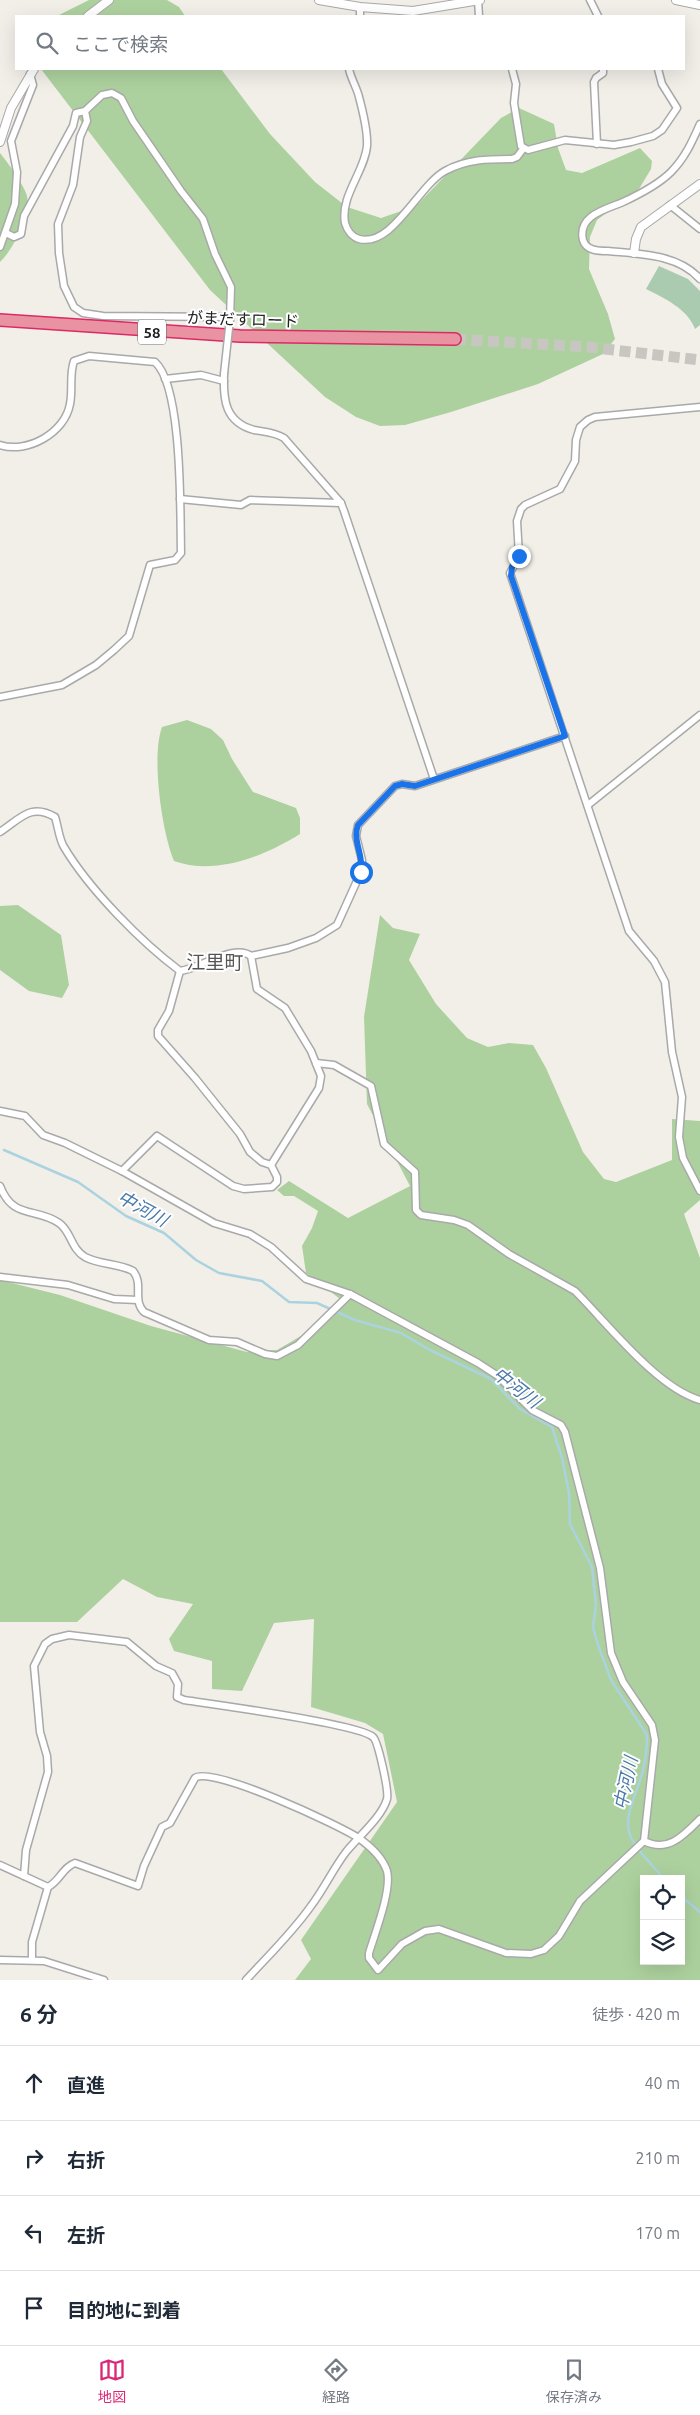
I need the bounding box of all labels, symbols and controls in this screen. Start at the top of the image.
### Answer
search box [15,15,685,70]
icon: search [33,29,61,57]
text: ここで検索 [73,33,168,55]
street label: がまだすロード [187,308,299,330]
road number: 58 [138,320,166,344]
route end [508,545,531,568]
route start [350,861,373,884]
district label: 江里町 [186,951,244,973]
water label: 中河川 [115,1186,173,1231]
water label: 中河川 [490,1362,546,1413]
water label: 中河川 [610,1753,641,1811]
map controls [640,1875,685,1965]
button: locate [640,1875,685,1920]
button: layers [640,1920,685,1965]
text: 6 分 [20,2002,58,2026]
text: 徒歩 · 420 m [592,2005,680,2023]
icon: ahead [20,2069,48,2097]
text: 直進 [67,2074,105,2096]
text: 40 m [644,2074,680,2092]
icon: right [20,2144,48,2172]
text: 右折 [67,2149,105,2171]
text: 210 m [635,2149,680,2167]
icon: left [20,2219,48,2247]
text: 左折 [67,2224,105,2246]
text: 170 m [635,2224,680,2242]
icon: arrive [20,2294,48,2322]
text: 目的地に到着 [67,2299,181,2321]
tab: 地図 [98,2356,126,2406]
tab: 経路 [322,2356,350,2406]
tab: 保存済み [546,2356,602,2406]

